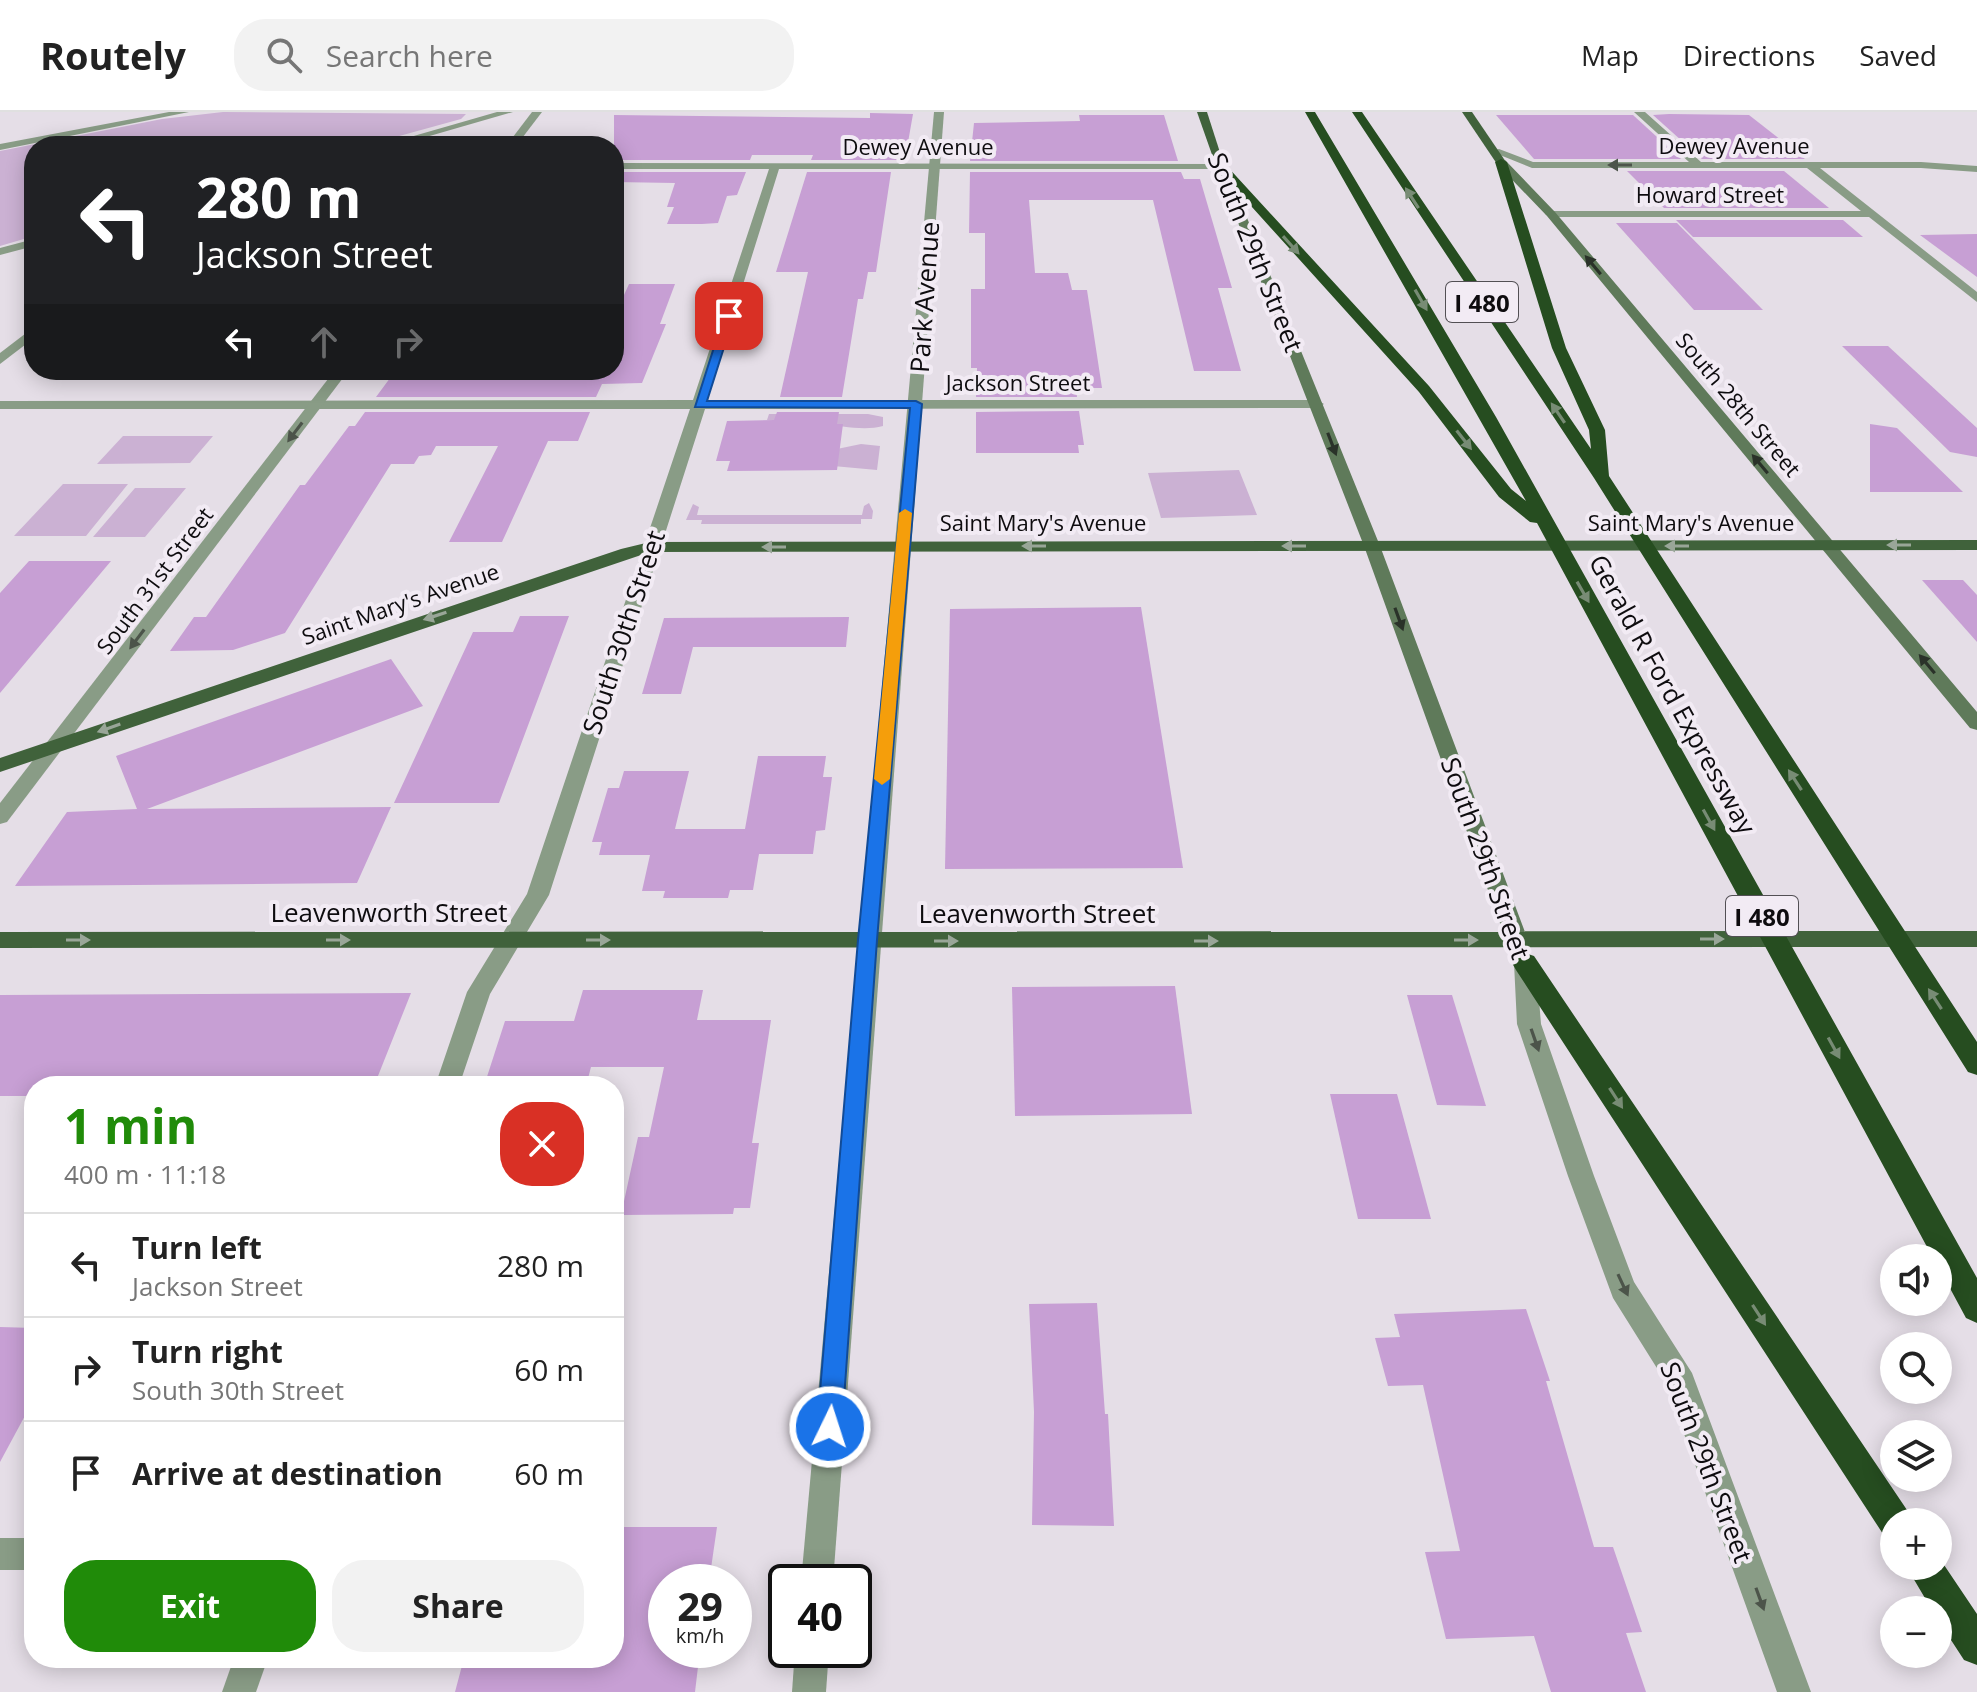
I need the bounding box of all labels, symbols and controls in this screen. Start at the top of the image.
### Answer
search box [234,19,794,91]
text: Routely [40,29,186,81]
icon: search [262,33,306,77]
text: Search here [326,35,493,76]
text: Map [1581,36,1639,74]
text: Directions [1683,36,1815,74]
text: Saved [1859,36,1937,74]
street label: Dewey Avenue [1658,130,1810,160]
street label: Dewey Avenue [842,131,994,161]
street label: South 29th Street [1200,147,1312,357]
text: 280 m [196,158,362,234]
one-way arrow [1607,159,1632,172]
icon: left [64,168,168,272]
street label: Howard Street [1636,179,1784,209]
one-way arrow [1406,187,1420,209]
street label: Park Avenue [901,220,947,374]
text: Jackson Street [196,230,433,279]
one-way arrow [1282,236,1300,255]
one-way arrow [1585,255,1602,275]
pin [695,282,763,350]
road number: I 480 [1446,282,1518,322]
one-way arrow [1414,289,1428,311]
icon: arrive [707,294,751,338]
icon: left [218,320,262,364]
icon: ahead [302,320,346,364]
icon: right [386,320,430,364]
street label: South 28th Street [1670,326,1808,483]
street label: Jackson Street [944,367,1090,397]
one-way arrow [1551,403,1566,424]
one-way arrow [287,422,303,442]
one-way arrow [1455,429,1471,450]
one-way arrow [1326,432,1339,456]
one-way arrow [1752,454,1769,474]
street label: South 31st Street [89,500,219,660]
street label: Saint Mary's Avenue [940,507,1146,537]
street label: Saint Mary's Avenue [1588,507,1794,537]
street label: South 30th Street [573,526,673,738]
one-way arrow [1886,539,1911,551]
one-way arrow [1021,540,1046,552]
one-way arrow [1281,540,1306,552]
one-way arrow [1664,540,1689,552]
one-way arrow [761,541,786,553]
street label: Gerald R Ford Expressway [1581,548,1765,841]
street label: Saint Mary's Avenue [297,555,503,651]
one-way arrow [1577,581,1590,604]
one-way arrow [1393,607,1406,631]
one-way arrow [422,611,446,623]
one-way arrow [129,628,145,649]
one-way arrow [1919,654,1936,674]
one-way arrow [97,722,121,735]
street label: South 29th Street [1433,752,1539,964]
one-way arrow [1788,769,1802,791]
one-way arrow [1702,809,1716,831]
street label: Leavenworth Street [270,894,508,930]
street label: Leavenworth Street [918,895,1156,931]
road number: I 480 [1726,896,1798,936]
one-way arrow [1700,933,1725,945]
one-way arrow [66,934,91,946]
one-way arrow [326,934,351,946]
one-way arrow [586,934,611,946]
one-way arrow [1454,934,1479,946]
one-way arrow [934,935,959,947]
one-way arrow [1194,935,1219,947]
one-way arrow [1927,988,1942,1009]
one-way arrow [1530,1029,1542,1053]
one-way arrow [1827,1037,1841,1059]
one-way arrow [1608,1087,1622,1109]
text: 1 min [64,1093,197,1158]
button: close [500,1102,584,1186]
text: 400 m · 11:18 [64,1156,226,1192]
text: Turn left [132,1227,262,1268]
icon: left [64,1243,108,1287]
map controls [1880,1244,1952,1668]
button: sound [1880,1244,1952,1316]
text: 280 m [497,1245,584,1286]
text: Jackson Street [132,1268,303,1304]
one-way arrow [1616,1273,1630,1297]
one-way arrow [1751,1304,1765,1326]
text: Turn right [132,1331,283,1372]
button: search [1880,1332,1952,1404]
icon: right [64,1347,108,1391]
text: 60 m [514,1349,584,1390]
street label: South 29th Street [1652,1357,1762,1567]
text: South 30th Street [132,1372,344,1408]
position arrow [788,1385,872,1469]
button: layers [1880,1420,1952,1492]
icon: arrive [64,1451,108,1495]
text: Arrive at destination [132,1453,443,1494]
text: 60 m [514,1453,584,1494]
button: + [1880,1508,1952,1580]
button: Exit [64,1560,316,1652]
button: Share [332,1560,584,1652]
speed limit sign: 40 [768,1564,872,1668]
text: 29 [677,1578,723,1633]
one-way arrow [1754,1587,1767,1611]
button: − [1880,1596,1952,1668]
text: km/h [676,1622,724,1649]

